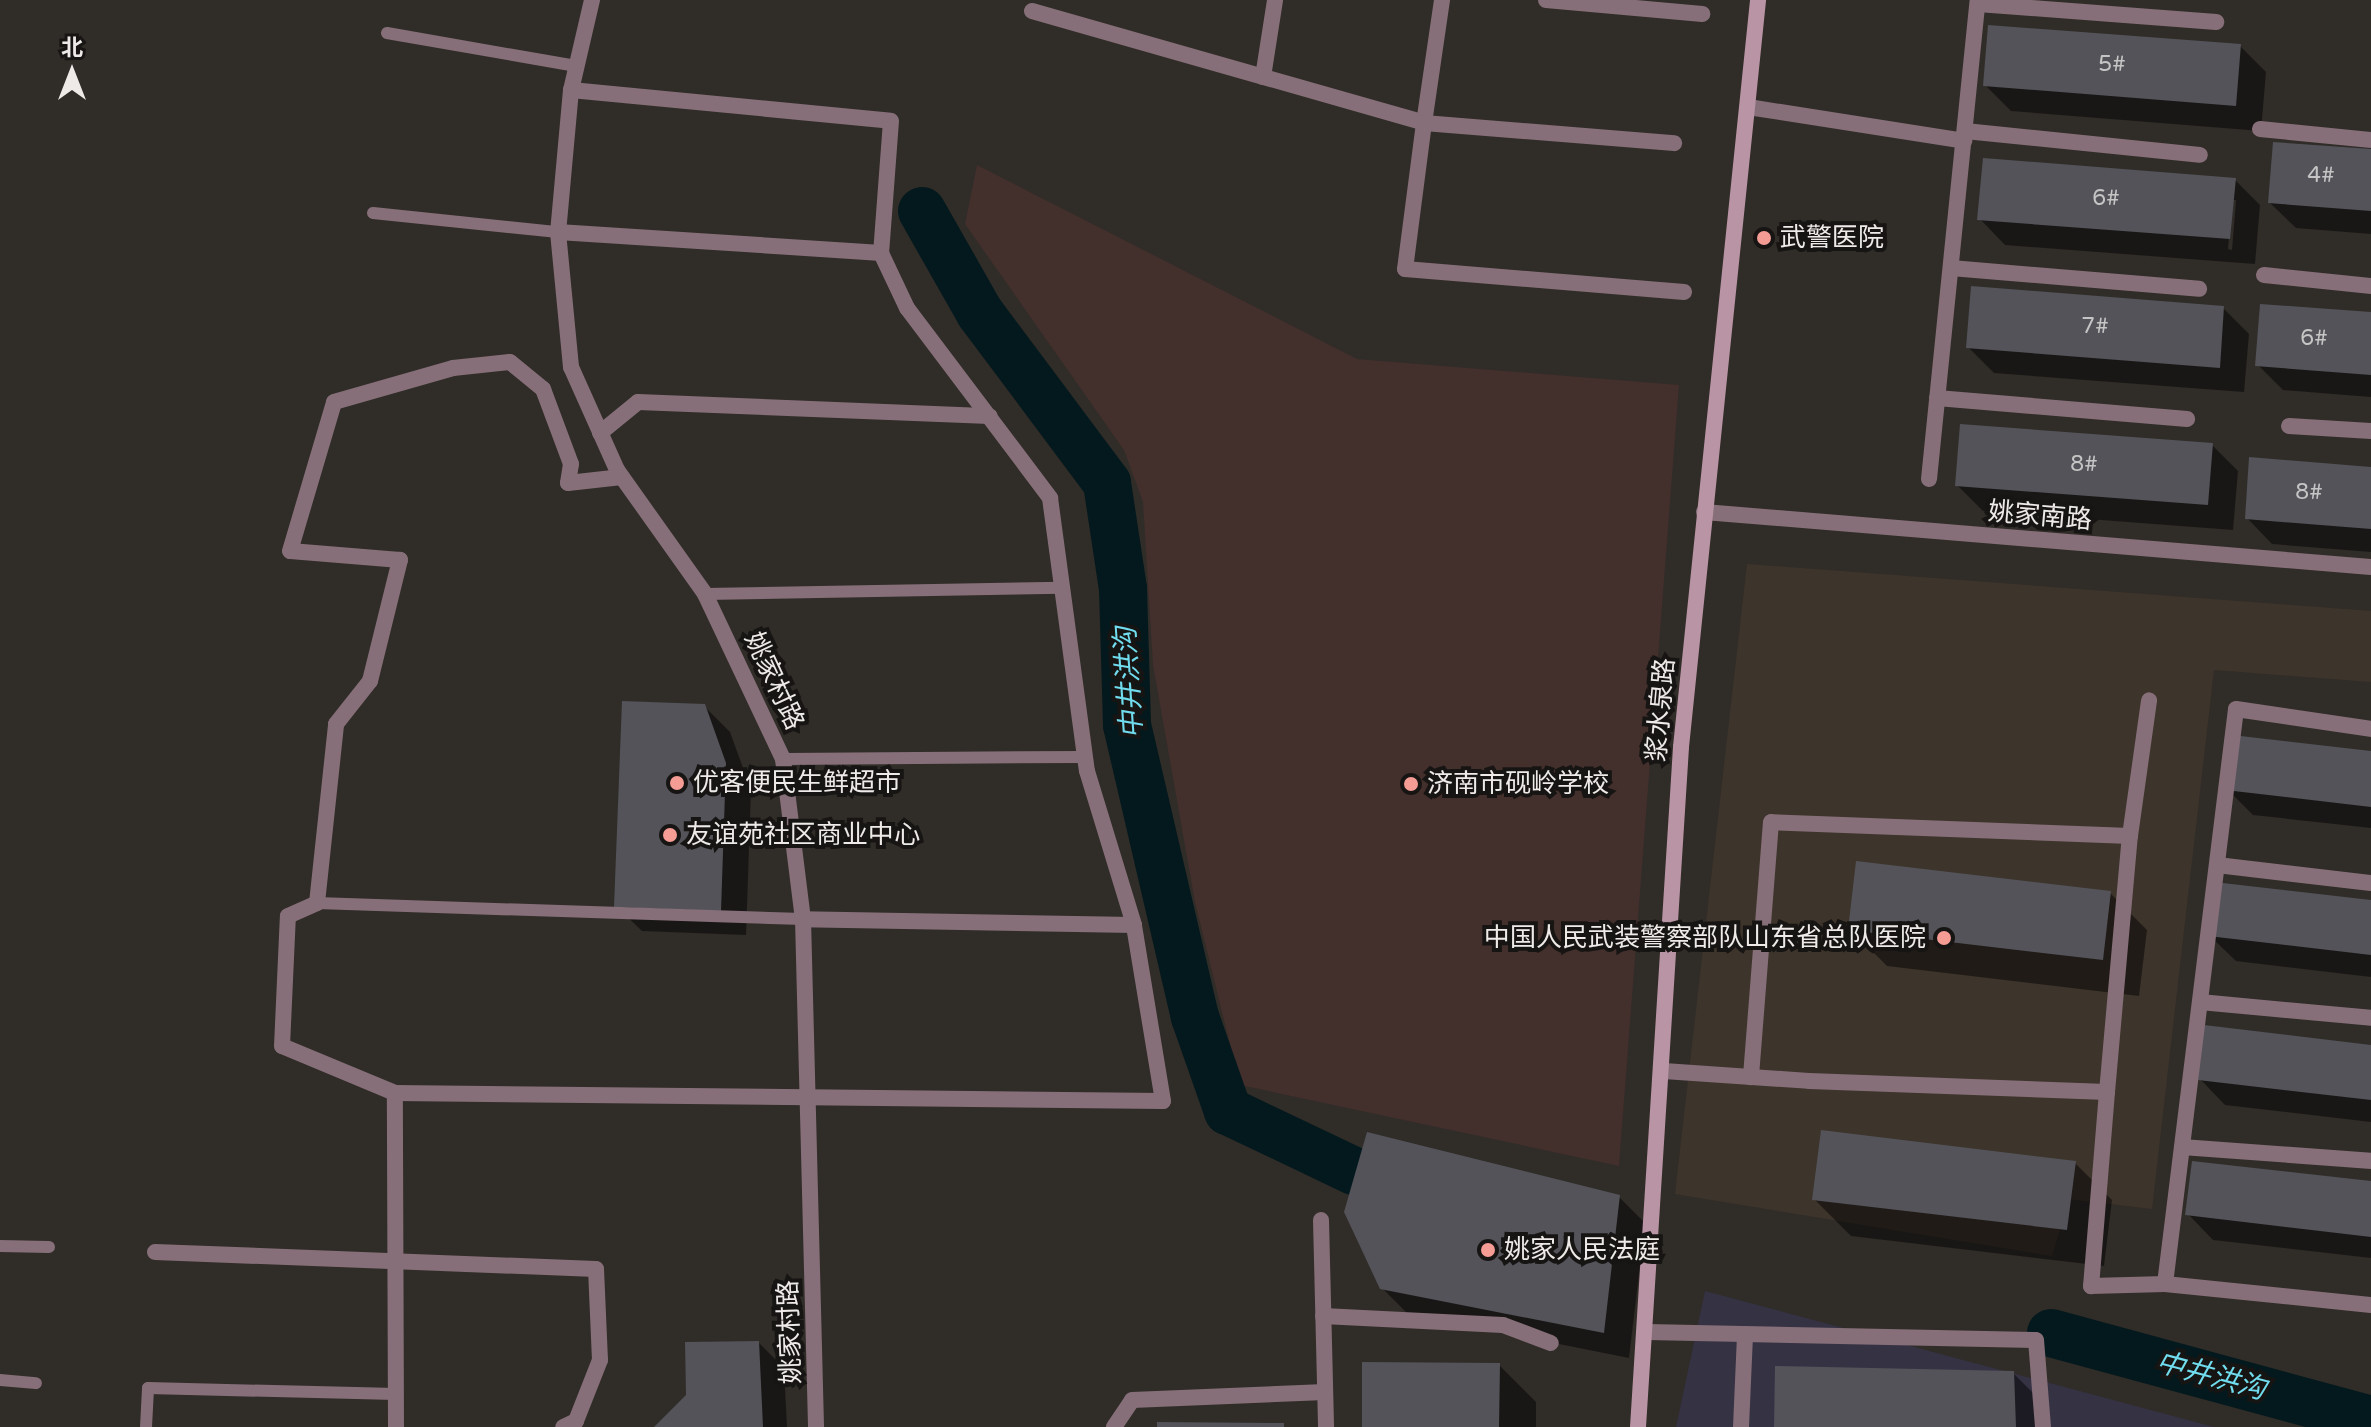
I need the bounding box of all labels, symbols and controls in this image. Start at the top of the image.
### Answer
north arrow [32,32,112,112]
text: 北 [61,35,83,61]
house number: 5# [2098,52,2126,78]
house number: 4# [2307,163,2335,189]
house number: 6# [2092,186,2120,212]
place label: 武警医院 [1780,222,1884,254]
marker: 武警医院 [1755,229,1773,247]
house number: 7# [2081,314,2109,340]
house number: 6# [2300,326,2328,352]
house number: 8# [2070,452,2098,478]
house number: 8# [2295,480,2323,506]
street label: 姚家南路 [1987,496,2093,536]
water label: 中井洪沟 [1108,626,1150,740]
street label: 姚家村路 [738,627,810,735]
street label: 浆水泉路 [1641,657,1681,763]
place label: 优客便民生鲜超市 [693,767,901,799]
place label: 济南市砚岭学校 [1427,768,1609,800]
marker: 优客便民生鲜超市 [668,774,686,792]
marker: 济南市砚岭学校 [1402,775,1420,793]
place label: 友谊苑社区商业中心 [686,819,920,851]
marker: 友谊苑社区商业中心 [661,826,679,844]
place label: 中国人民武装警察部队山东省总队医院 [1484,922,1926,954]
marker: 中国人民武装警察部队山东省总队医院 [1933,927,1955,949]
place label: 姚家人民法庭 [1504,1234,1660,1266]
marker: 姚家人民法庭 [1479,1241,1497,1259]
street label: 姚家村路 [773,1279,807,1385]
water label: 中井洪沟 [2153,1345,2269,1407]

